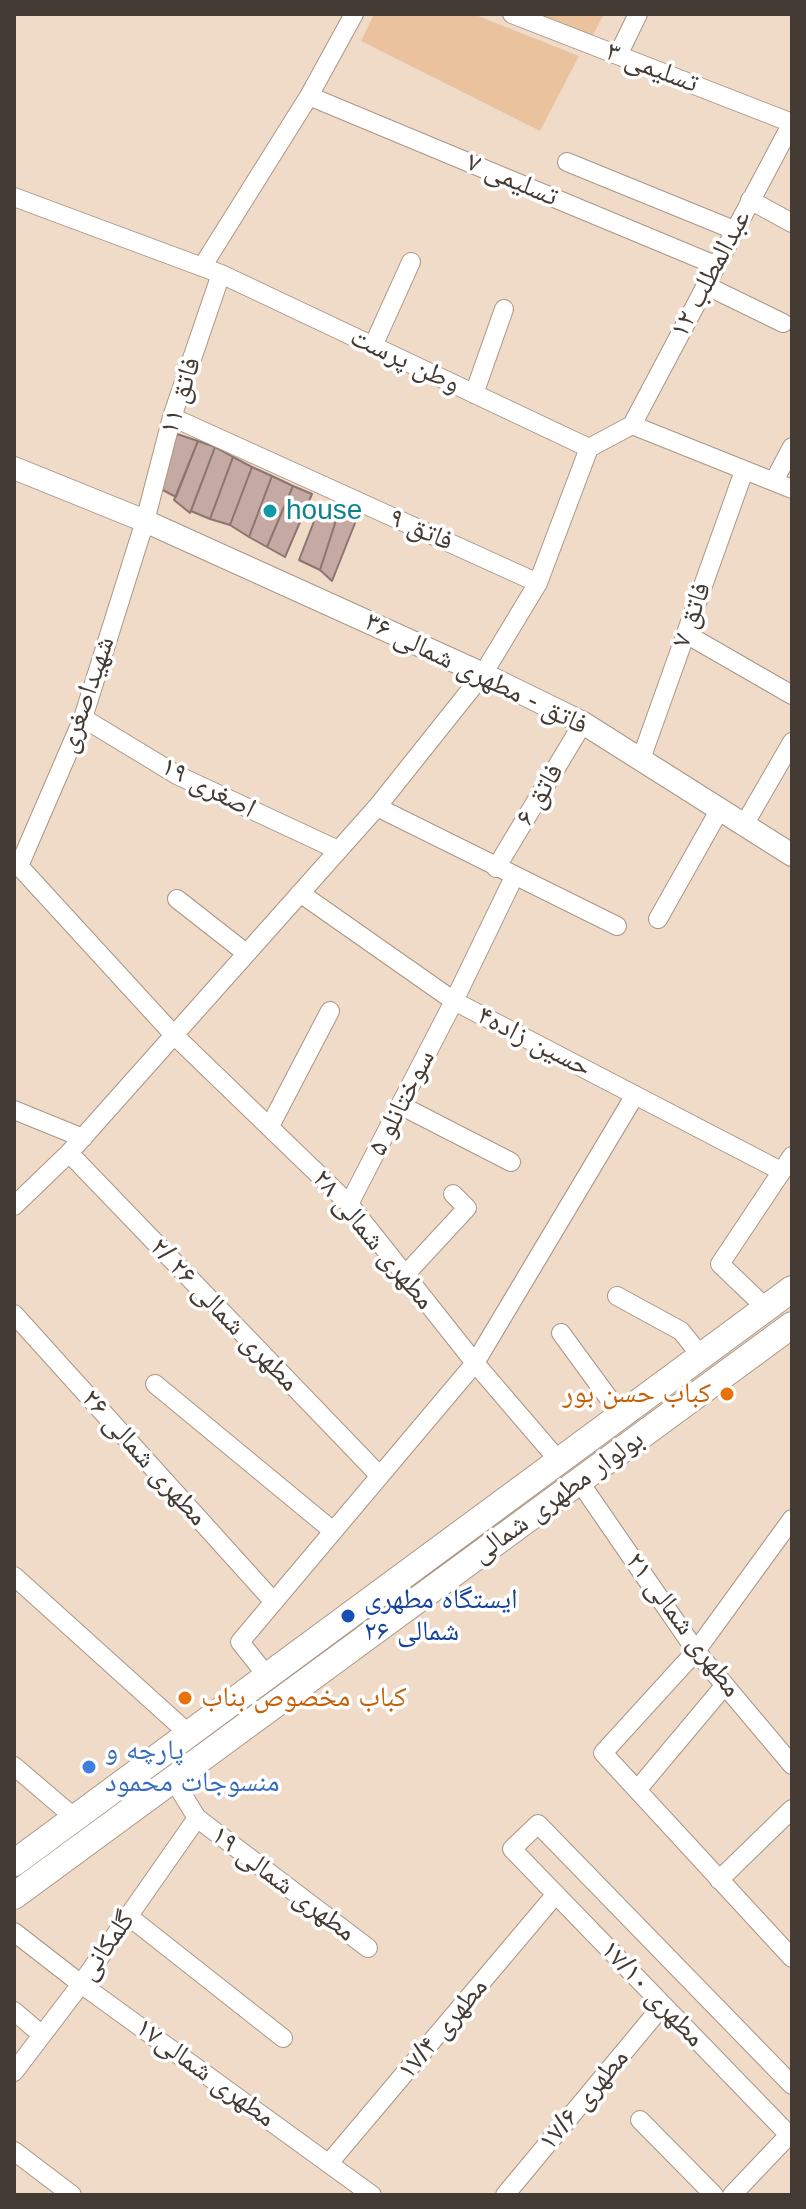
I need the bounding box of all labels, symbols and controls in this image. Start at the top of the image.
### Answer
street label: تسلیمی ۳ [601,35,703,101]
street label: تسلیمی ۷ [461,146,563,214]
street label: عبدالمطلب ۱۲ [663,204,759,344]
street label: وطن پرست [344,321,466,401]
street label: فاتق ۱۱ [153,353,209,439]
place label: house [286,494,362,528]
street label: فاتق ۹ [384,501,458,559]
marker: house [261,502,279,520]
street label: فاتق ۷ [665,578,719,652]
street label: فاتق - مطهری شمالی ۳۶ [359,605,593,743]
street label: شهیداصغری [51,632,123,758]
street label: اصغری ۱۹ [155,750,261,826]
street label: فاتق ۶ [508,758,572,832]
street label: حسین زاده۴ [471,999,597,1085]
street label: سوختانلو ۵ [361,1044,443,1162]
street label: مطهری شمالی ۲۸ [305,1163,441,1317]
street label: مطهری شمالی ۲۶ /۲ [142,1231,306,1399]
place label: كباب حسن بور [563,1377,711,1411]
street label: مطهری شمالی ۲۶ [74,1383,214,1533]
marker: كباب حسن بور [718,1385,736,1403]
street label: بولوار مطهری شمالی [465,1423,651,1571]
street label: مطهری شمالی ۲۱ [618,1546,748,1704]
place label: ایستگاه مطهری شمالی ۲۶ [364,1583,518,1649]
marker: ایستگاه مطهری شمالی ۲۶ [339,1607,357,1625]
place label: كباب مخصوص بناب [201,1681,407,1715]
marker: كباب مخصوص بناب [176,1689,194,1707]
place label: پارچه و منسوجات محمود [105,1734,280,1800]
marker: پارچه و منسوجات محمود [80,1758,98,1776]
street label: مطهری شمالی ۱۹ [204,1819,362,1949]
street label: گلمکانی [71,1905,143,1987]
street label: مطهری ۱۷/۱۰ [593,1934,711,2054]
street label: مطهری ۱۷/۴ [391,1971,495,2087]
street label: مطهری شمالی۱۷ [128,2011,282,2135]
street label: مطهری ۱۷/۶ [532,2042,636,2158]

